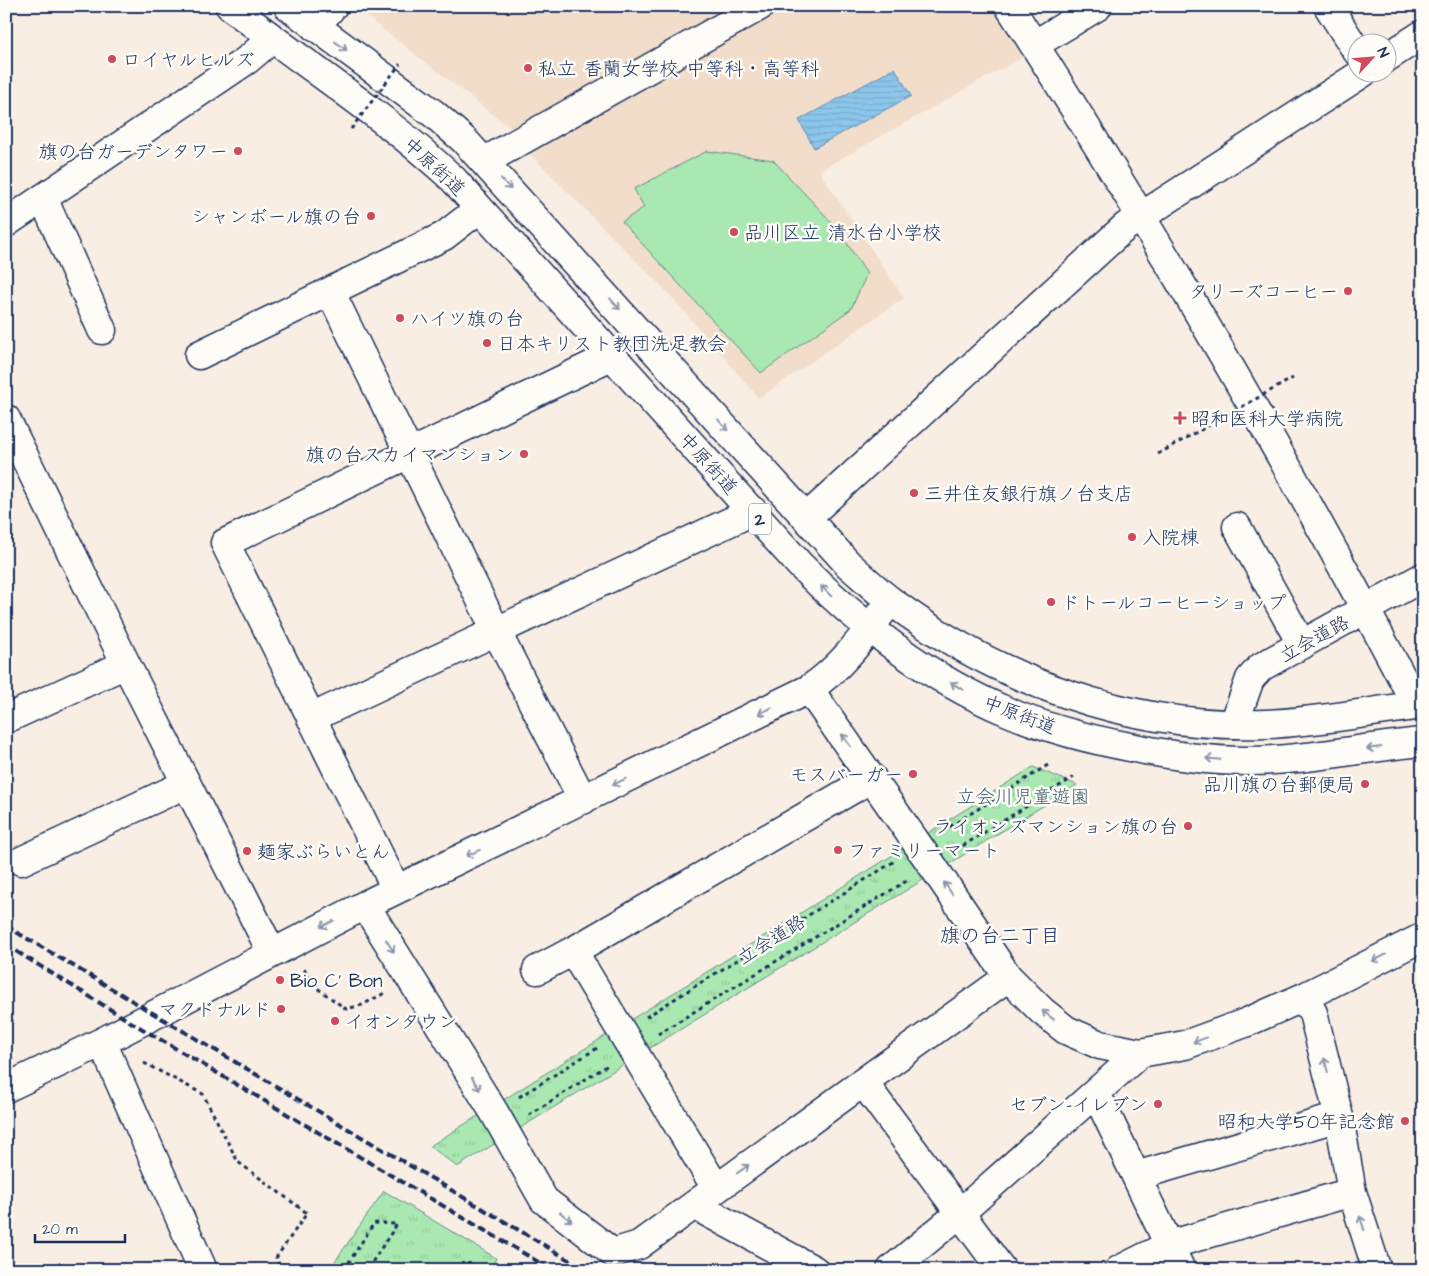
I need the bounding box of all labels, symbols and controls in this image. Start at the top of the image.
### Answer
north arrow [1346,32,1396,82]
one-way arrow [334,41,348,51]
text: N [1372,44,1394,61]
place label: ロイヤルヒルズ [122,47,254,74]
marker: ロイヤルヒルズ [106,53,118,65]
place label: 私立 香蘭女学校 中等科・高等科 [538,56,819,83]
marker: 私立 香蘭女学校 中等科・高等科 [522,62,534,74]
street label: 中原街道 [397,131,471,203]
place label: 旗の台ガーデンタワー [39,139,228,166]
marker: 旗の台ガーデンタワー [232,145,244,157]
one-way arrow [500,177,512,190]
place label: シャンボール旗の台 [191,204,361,231]
marker: シャンボール旗の台 [365,210,377,222]
place label: 品川区立 清水台小学校 [744,220,942,247]
marker: 品川区立 清水台小学校 [728,226,740,238]
place label: タリーズコーヒー [1189,279,1338,306]
marker: タリーズコーヒー [1342,285,1354,297]
one-way arrow [609,298,621,311]
place label: ハイツ旗の台 [410,306,524,333]
marker: ハイツ旗の台 [394,312,406,324]
place label: 日本キリスト教団洗足教会 [497,331,727,358]
marker: 日本キリスト教団洗足教会 [481,337,493,349]
place label: 昭和医科大学病院 [1191,406,1343,433]
marker: 昭和医科大学病院 [1173,411,1187,425]
one-way arrow [717,419,729,432]
street label: 中原街道 [672,427,743,501]
place label: 旗の台スカイマンション [306,442,514,469]
marker: 旗の台スカイマンション [518,448,530,460]
place label: 三井住友銀行旗ノ台支店 [924,481,1133,508]
marker: 三井住友銀行旗ノ台支店 [908,487,920,499]
road number: 2 [749,504,771,534]
place label: 入院棟 [1142,525,1199,552]
marker: 入院棟 [1126,531,1138,543]
one-way arrow [820,585,832,598]
place label: ドトールコーヒーショップ [1061,590,1286,617]
marker: ドトールコーヒーショップ [1045,596,1057,608]
street label: 立会道路 [1275,609,1355,670]
one-way arrow [951,681,965,691]
street label: 中原街道 [979,689,1060,742]
one-way arrow [758,707,773,716]
one-way arrow [841,733,851,747]
one-way arrow [1367,743,1383,753]
one-way arrow [1205,754,1221,764]
place label: モスバーガー [789,762,903,789]
marker: モスバーガー [907,768,919,780]
place label: 品川旗の台郵便局 [1203,772,1355,799]
one-way arrow [612,777,627,787]
marker: 品川旗の台郵便局 [1359,778,1371,790]
park label: 立会川児童遊園 [956,784,1090,811]
place label: ライオンズマンション旗の台 [933,814,1178,841]
marker: ライオンズマンション旗の台 [1182,820,1194,832]
place label: ファミリーマート [848,838,1000,865]
place label: 麺家ぶらいとん [257,839,390,866]
marker: ファミリーマート [832,844,844,856]
marker: 麺家ぶらいとん [241,845,253,857]
one-way arrow [466,848,481,858]
one-way arrow [943,881,953,895]
street label: 立会道路 [732,909,811,972]
one-way arrow [319,919,334,929]
district label: 旗の台二丁目 [940,922,1060,950]
one-way arrow [386,938,396,952]
one-way arrow [1372,954,1387,963]
place label: Bio C' Bon [290,968,383,995]
marker: Bio C' Bon [274,974,286,986]
place label: マクドナルド [159,997,271,1024]
marker: マクドナルド [275,1003,287,1015]
place label: イオンタウン [345,1009,457,1036]
one-way arrow [1042,1010,1055,1021]
marker: イオンタウン [329,1015,341,1027]
one-way arrow [1192,1036,1208,1045]
one-way arrow [1321,1058,1330,1074]
one-way arrow [472,1076,482,1090]
place label: セブン-イレブン [1009,1092,1148,1119]
marker: セブン-イレブン [1152,1098,1164,1110]
place label: 昭和大学50年記念館 [1218,1109,1395,1136]
marker: 昭和大学50年記念館 [1399,1115,1411,1127]
one-way arrow [736,1164,750,1174]
scale bar [35,1211,125,1243]
one-way arrow [559,1212,573,1222]
one-way arrow [1357,1216,1366,1232]
text: 20 m [42,1219,78,1240]

